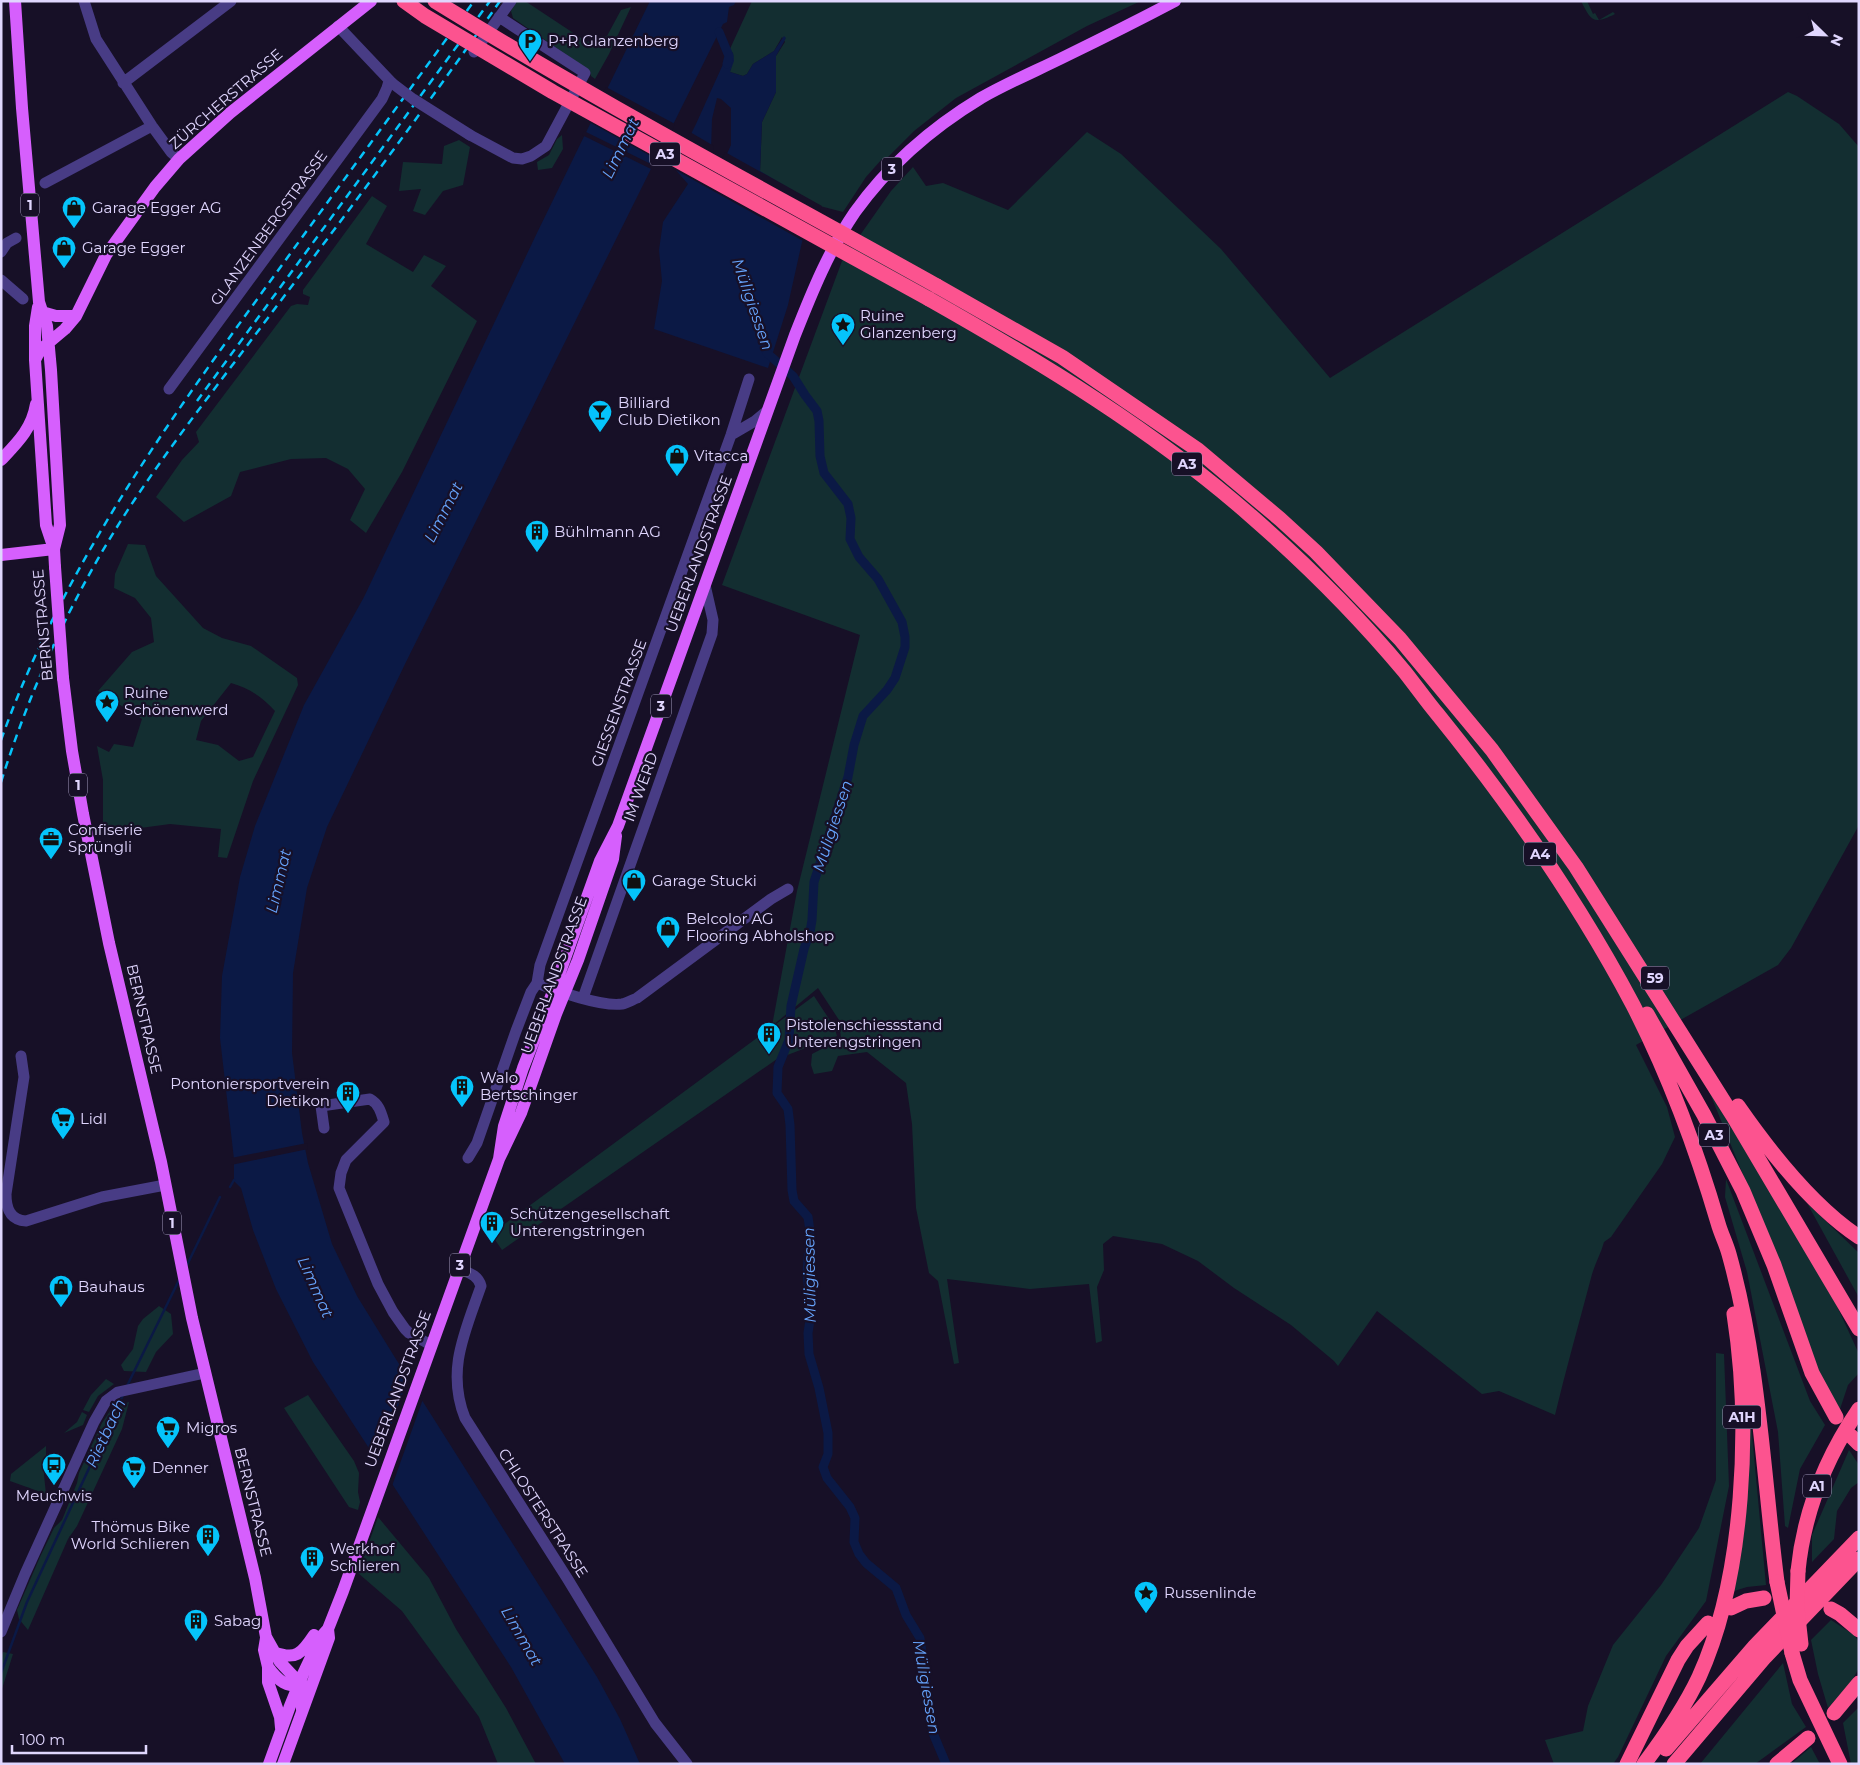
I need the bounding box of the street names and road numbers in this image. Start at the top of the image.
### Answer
street label: ZÜRCHERSTRASSE [165,44,286,153]
road number: A3 [650,142,680,166]
street label: GLANZENBERGSTRASSE [206,147,331,309]
road number: 3 [882,157,902,180]
road number: 1 [21,194,39,216]
road number: A3 [1172,452,1202,476]
street label: UEBERLANDSTRASSE [661,473,736,635]
street label: BERNSTRASSE [28,568,57,682]
street label: GIESSENSTRASSE [587,636,650,769]
road number: 3 [651,694,671,718]
street label: IM WERD [619,750,662,824]
road number: 1 [69,774,87,796]
road number: A4 [1524,842,1556,866]
street label: UEBERLANDSTRASSE [516,894,591,1056]
street label: BERNSTRASSE [123,962,166,1076]
road number: 59 [1641,966,1669,990]
road number: A3 [1699,1124,1729,1146]
road number: 1 [163,1212,181,1234]
road number: 3 [450,1254,470,1276]
street label: UEBERLANDSTRASSE [360,1308,435,1470]
road number: A1H [1723,1405,1761,1428]
street label: CHLOSTERSTRASSE [494,1444,592,1581]
street label: BERNSTRASSE [231,1445,276,1559]
road number: A1 [1803,1474,1831,1498]

